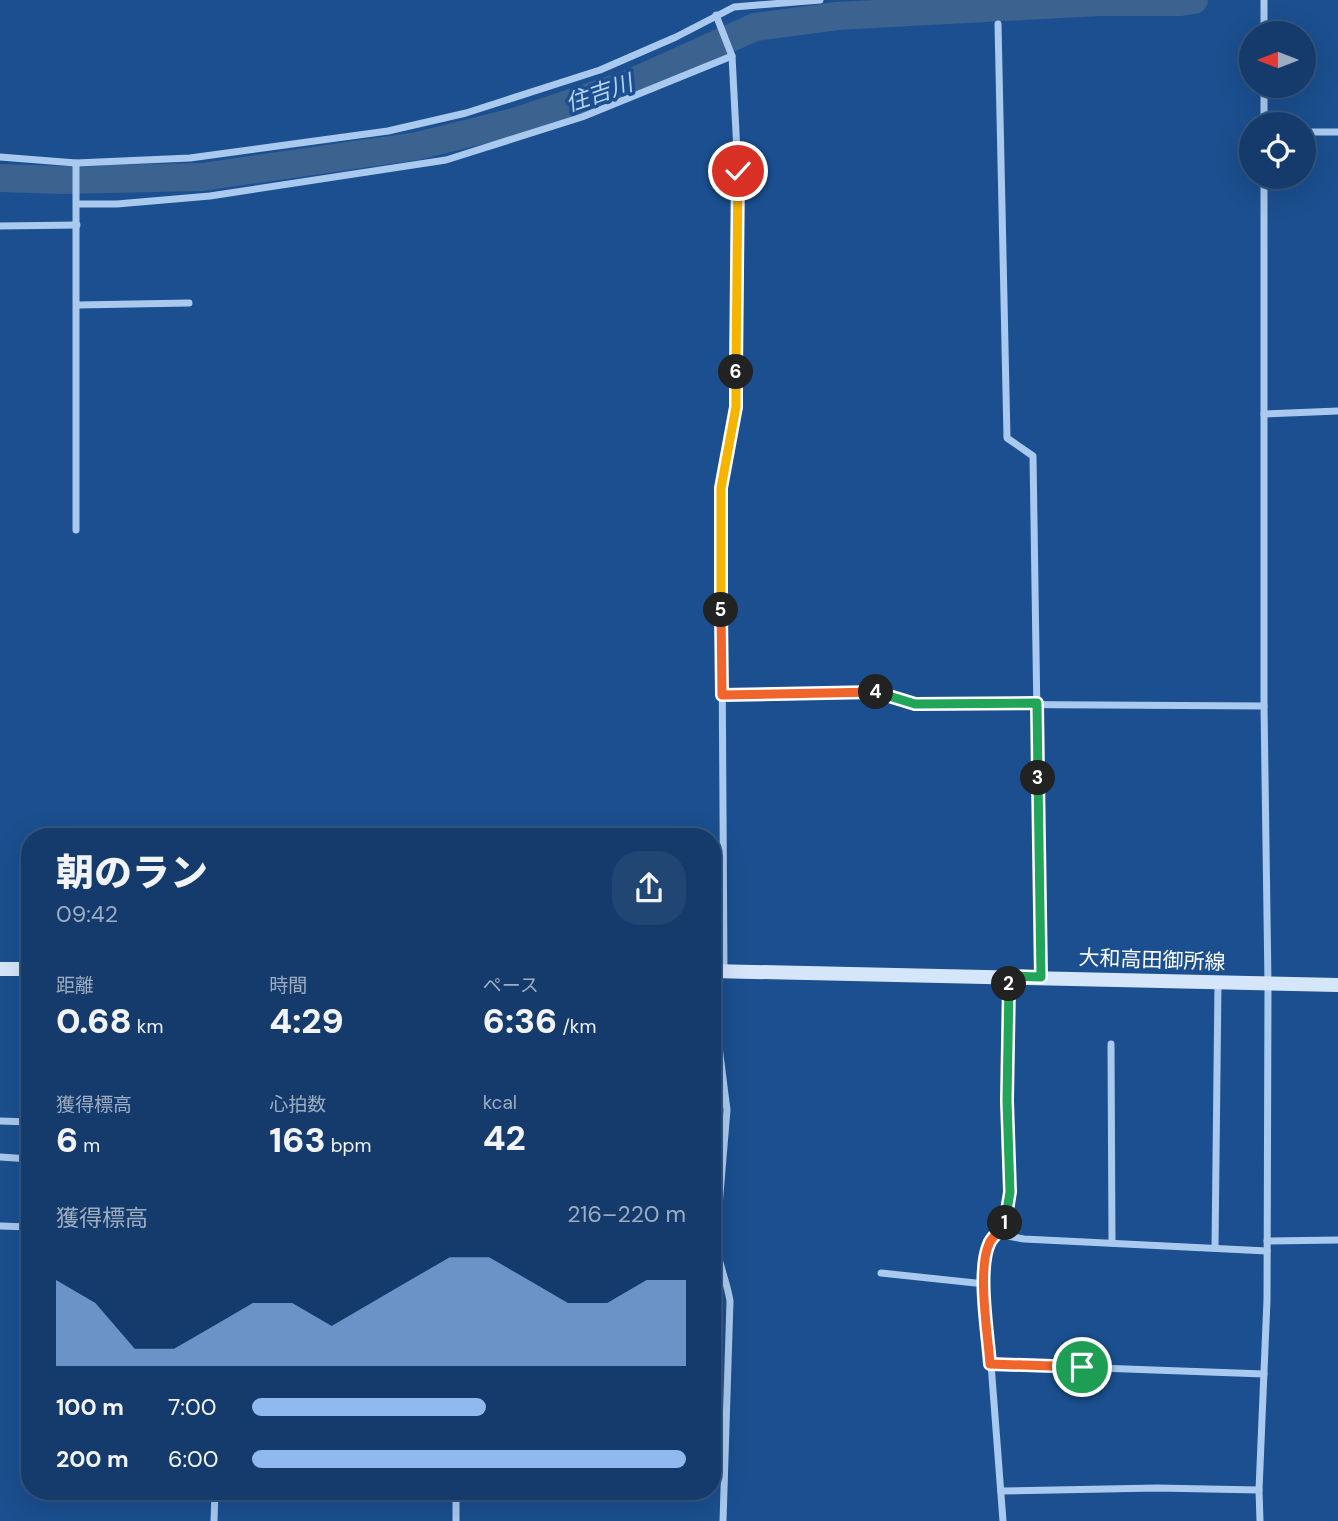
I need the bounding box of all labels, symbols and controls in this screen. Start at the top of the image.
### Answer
north arrow [1239,21,1316,98]
map controls [1239,21,1316,189]
water label: 住吉川 [561,67,639,118]
button: locate [1239,112,1316,189]
pin [708,141,768,201]
icon: check [719,152,757,190]
pin: 6 [718,354,754,390]
text: 6 [729,359,742,384]
pin: 5 [704,592,738,628]
text: 5 [715,597,726,622]
pin: 4 [858,674,894,710]
text: 4 [869,679,882,704]
pin: 3 [1020,760,1056,796]
text: 3 [1032,765,1043,790]
text: 朝のラン [56,848,208,898]
button: share [612,851,686,925]
text: 09:42 [56,899,118,929]
street label: 大和高田御所線 [1078,943,1226,977]
pin: 2 [992,967,1026,1002]
text: 2 [1003,971,1014,996]
text: 距離 [56,973,94,998]
text: 時間 [269,973,307,998]
text: ペース [483,973,539,998]
text: 0.68 [56,998,132,1044]
text: 4:29 [269,998,344,1044]
text: 6:36 [483,998,557,1044]
text: km [132,1014,163,1039]
text: /km [557,1014,596,1039]
text: kcal [483,1090,517,1115]
text: 獲得標高 [56,1092,132,1117]
text: 心拍数 [269,1092,326,1117]
text: 42 [483,1115,526,1161]
text: 6 [56,1117,78,1163]
text: 163 [269,1117,326,1163]
text: m [78,1133,100,1158]
text: bpm [326,1133,371,1158]
text: 216–220 m [567,1199,686,1229]
text: 獲得標高 [56,1203,148,1233]
pin: 1 [988,1206,1023,1240]
text: 1 [1001,1210,1008,1235]
pin [1052,1337,1112,1397]
icon: arrive [1063,1348,1101,1386]
text: 100 m [56,1392,124,1422]
text: 7:00 [168,1392,216,1422]
text: 200 m [56,1444,129,1474]
text: 6:00 [168,1444,219,1474]

